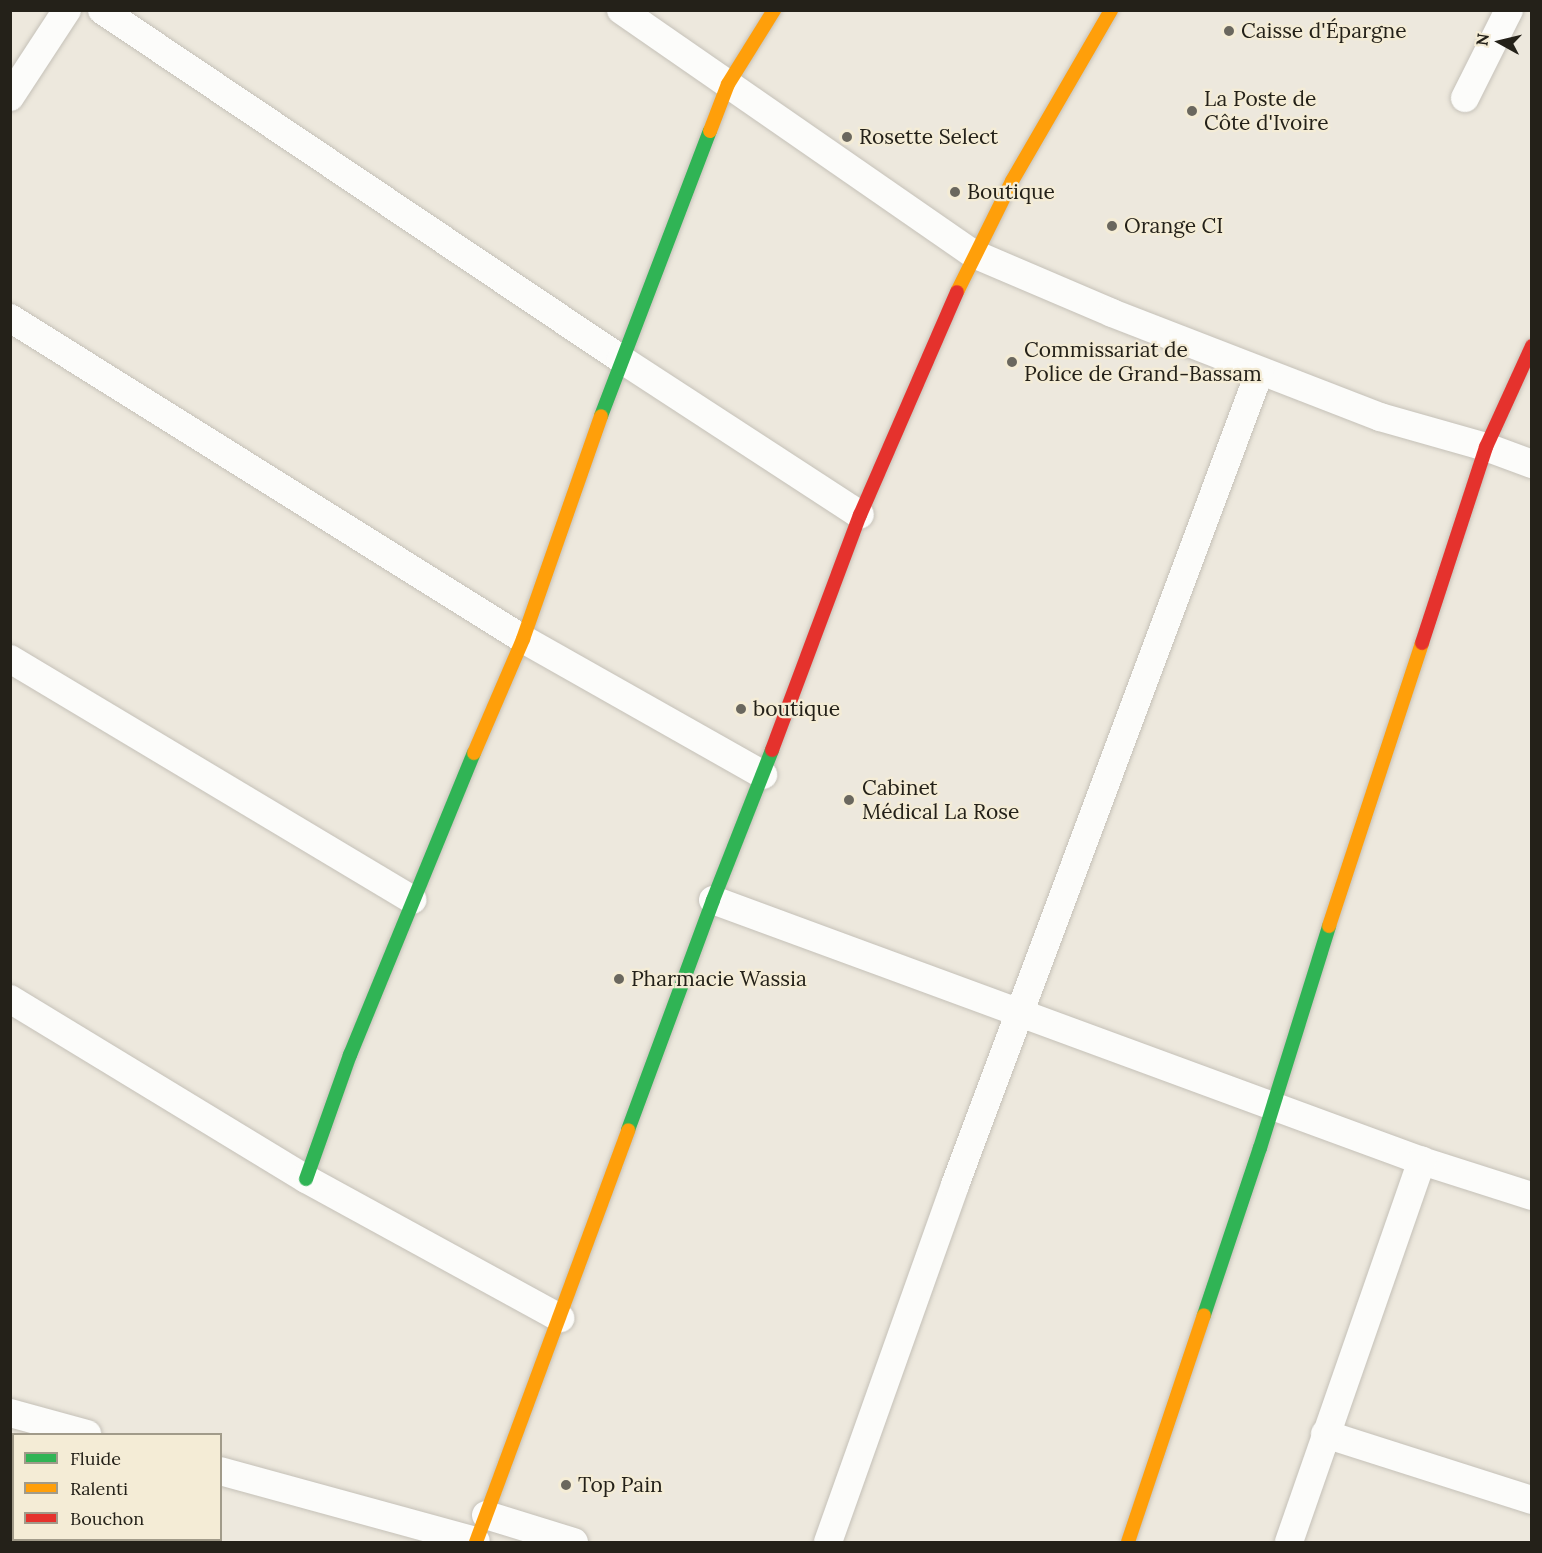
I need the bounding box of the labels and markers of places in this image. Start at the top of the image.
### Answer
place label: Caisse d'Épargne [1241,18,1407,44]
marker: Caisse d'Épargne [1222,24,1236,38]
place label: La Poste de Côte d'Ivoire [1204,86,1329,136]
marker: La Poste de Côte d'Ivoire [1185,104,1199,118]
place label: Rosette Select [859,124,998,150]
marker: Rosette Select [840,130,854,144]
place label: Boutique [967,179,1055,205]
marker: Boutique [948,185,962,199]
place label: Orange CI [1124,213,1223,239]
marker: Orange CI [1105,219,1119,233]
place label: Commissariat de Police de Grand-Bassam [1024,337,1262,387]
marker: Commissariat de Police de Grand-Bassam [1005,355,1019,369]
place label: boutique [753,696,840,722]
marker: boutique [734,702,748,716]
place label: Cabinet Médical La Rose [862,775,1019,825]
marker: Cabinet Médical La Rose [840,791,858,809]
place label: Pharmacie Wassia [631,966,807,992]
marker: Pharmacie Wassia [612,972,626,986]
place label: Top Pain [578,1472,663,1498]
marker: Top Pain [559,1478,573,1492]

